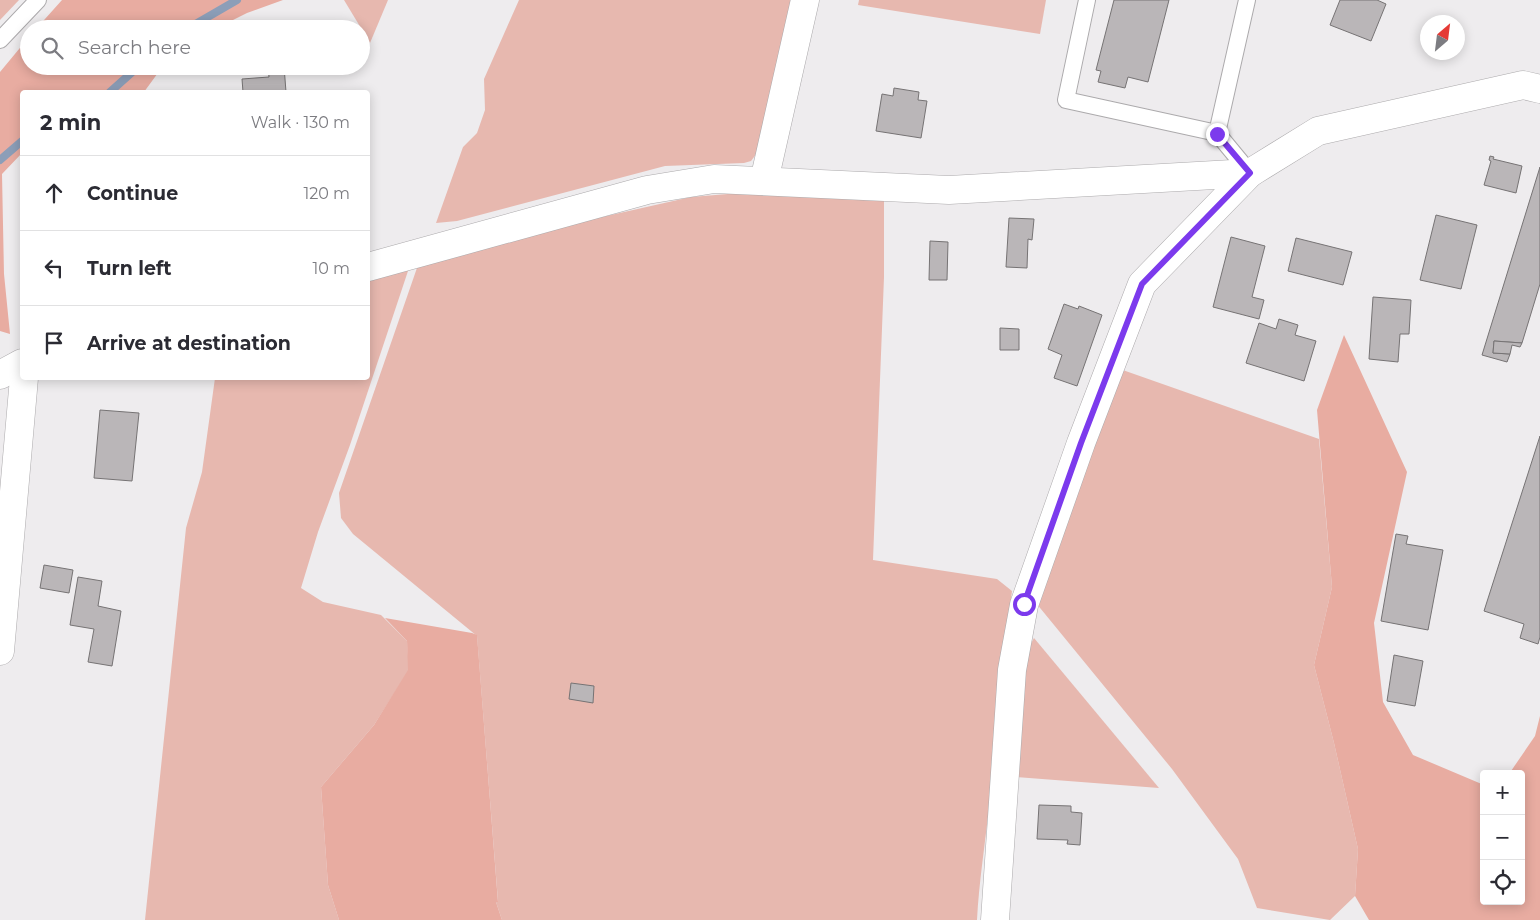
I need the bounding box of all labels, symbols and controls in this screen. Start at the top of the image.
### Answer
north arrow [1420,15,1465,60]
search box [20,20,370,75]
icon: search [38,34,66,62]
text: Search here [78,36,191,59]
text: 2 min [40,110,101,135]
text: Walk · 130 m [251,113,350,132]
route end [1206,123,1229,146]
icon: ahead [40,179,68,207]
text: Continue [87,182,178,205]
text: 120 m [303,184,350,203]
icon: left [40,254,68,282]
text: Turn left [87,257,172,280]
text: 10 m [312,259,350,278]
icon: arrive [40,329,68,357]
text: Arrive at destination [87,332,291,355]
route start [1013,593,1036,616]
map controls [1480,770,1525,905]
button: + [1480,770,1525,815]
button: − [1480,815,1525,860]
button: locate [1480,860,1525,905]

